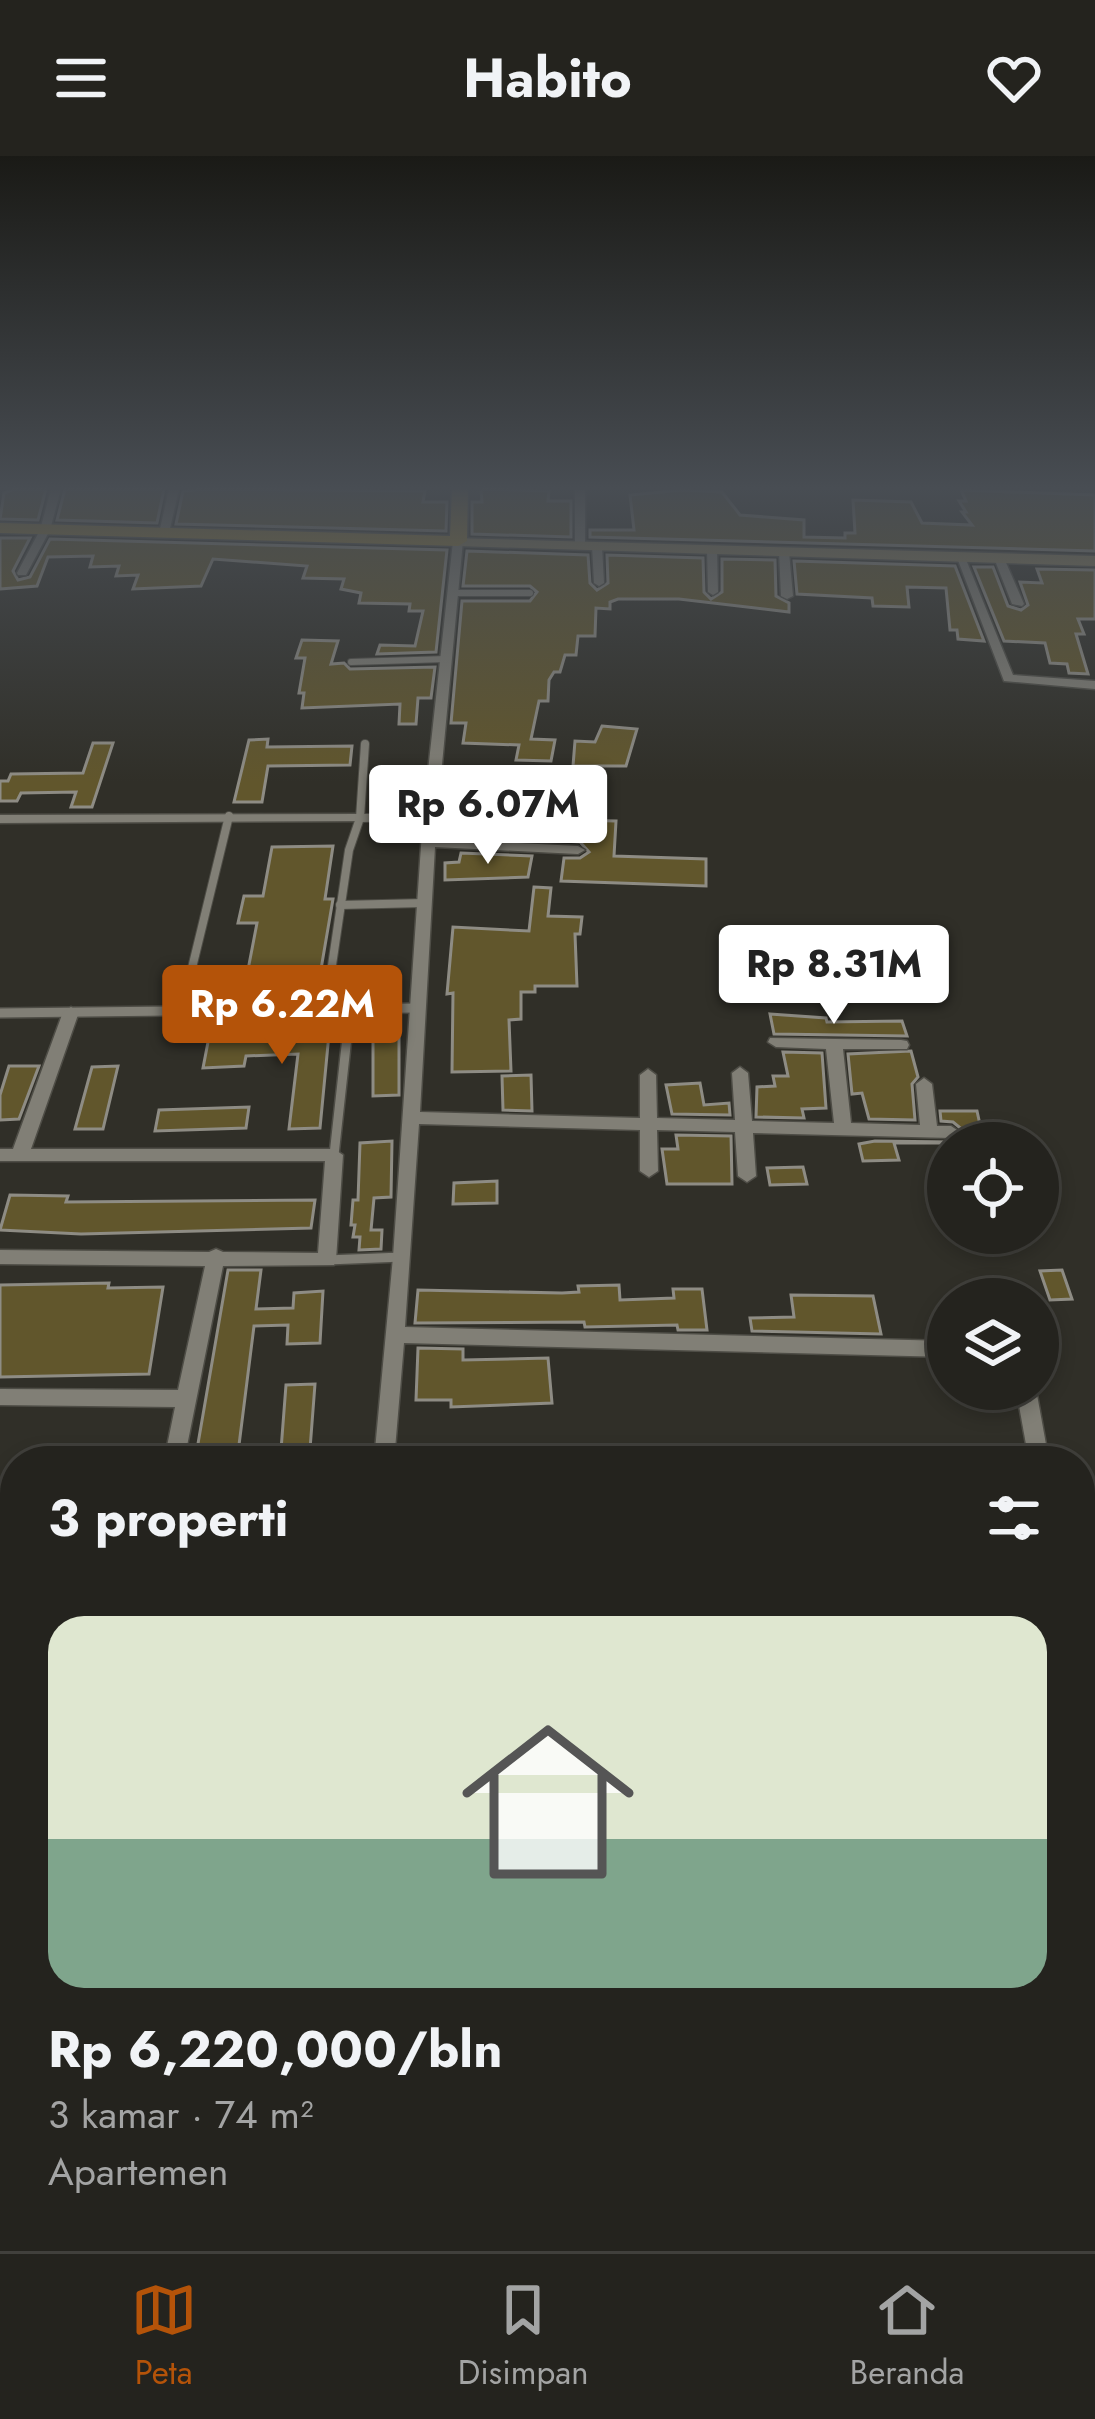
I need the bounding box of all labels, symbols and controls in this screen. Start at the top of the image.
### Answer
text: Habito [463,39,632,117]
icon: menu [48,45,114,111]
icon: heart [981,45,1047,111]
pin: Rp 6.07M [364,765,612,867]
text: Rp 6.07M [396,775,580,832]
pin: Rp 8.31M [710,925,958,1027]
text: Rp 8.31M [746,935,922,992]
pin: Rp 6.22M [158,965,406,1067]
text: Rp 6.22M [189,975,375,1032]
map controls [927,1122,1059,1410]
button: locate [927,1122,1059,1254]
button: layers [927,1278,1059,1410]
text: 3 properti [48,1481,289,1555]
icon: filters [981,1485,1047,1551]
icon: home [440,1694,656,1910]
text: Rp 6,220,000/bln [48,2012,502,2086]
text: 3 kamar · 74 m² [48,2086,313,2143]
text: Apartemen [48,2143,229,2200]
tab: Peta [131,2277,197,2396]
tab: Disimpan [458,2277,589,2396]
tab: Beranda [850,2277,964,2396]

